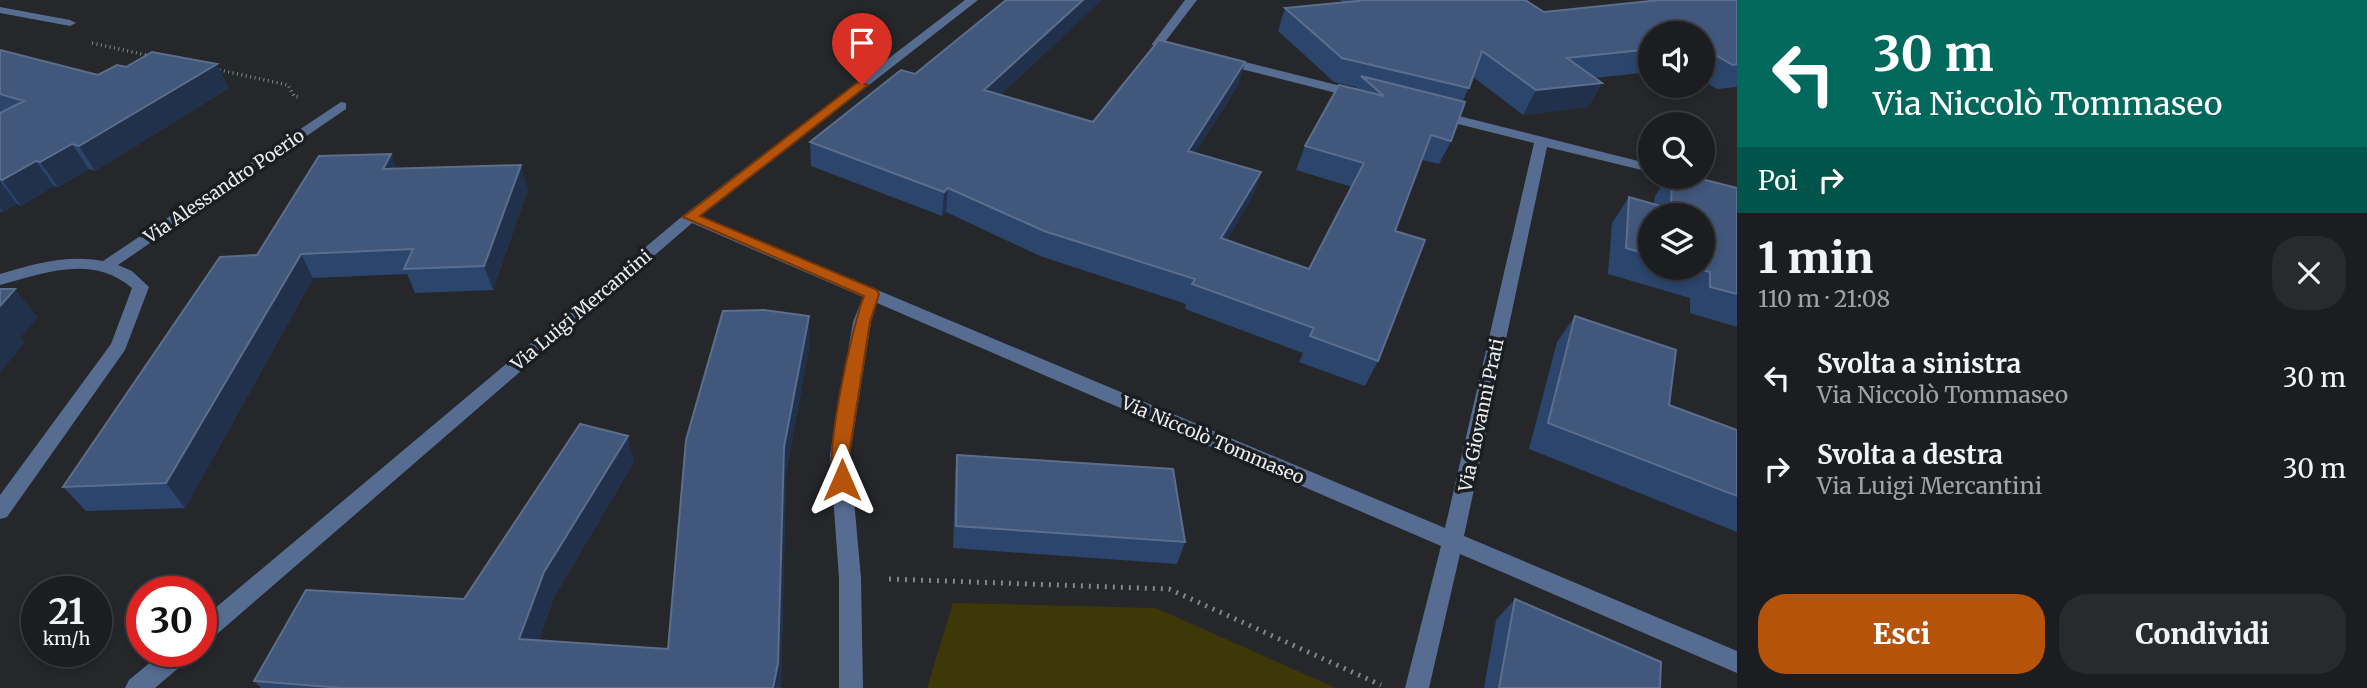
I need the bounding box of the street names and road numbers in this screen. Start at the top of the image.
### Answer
street label: Via Alessandro Poerio [139,124,309,249]
street label: Via Luigi Mercantini [505,244,656,376]
street label: Via Giovanni Prati [1453,336,1509,495]
street label: Via Niccolò Tommaseo [1117,391,1308,489]

